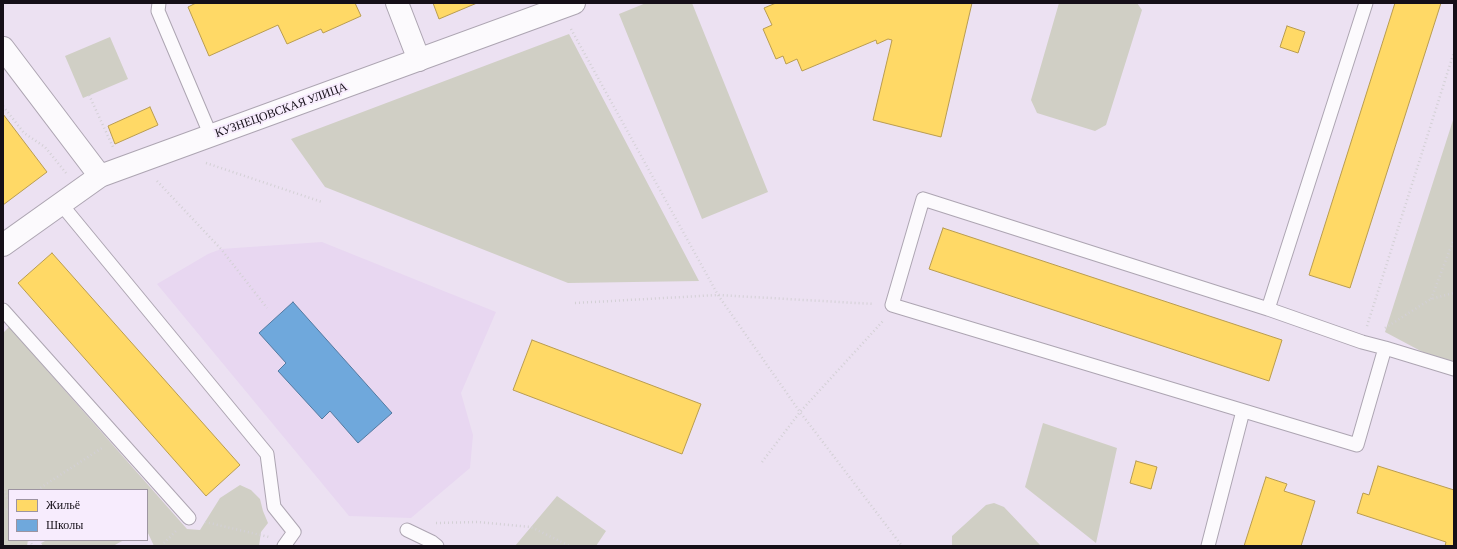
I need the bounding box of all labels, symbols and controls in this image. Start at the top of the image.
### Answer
street label: КУЗНЕЦОВСКАЯ УЛИЦА [213,79,349,141]
legend [8,489,148,541]
text: Жильё [46,498,80,512]
text: Школы [46,518,83,532]

